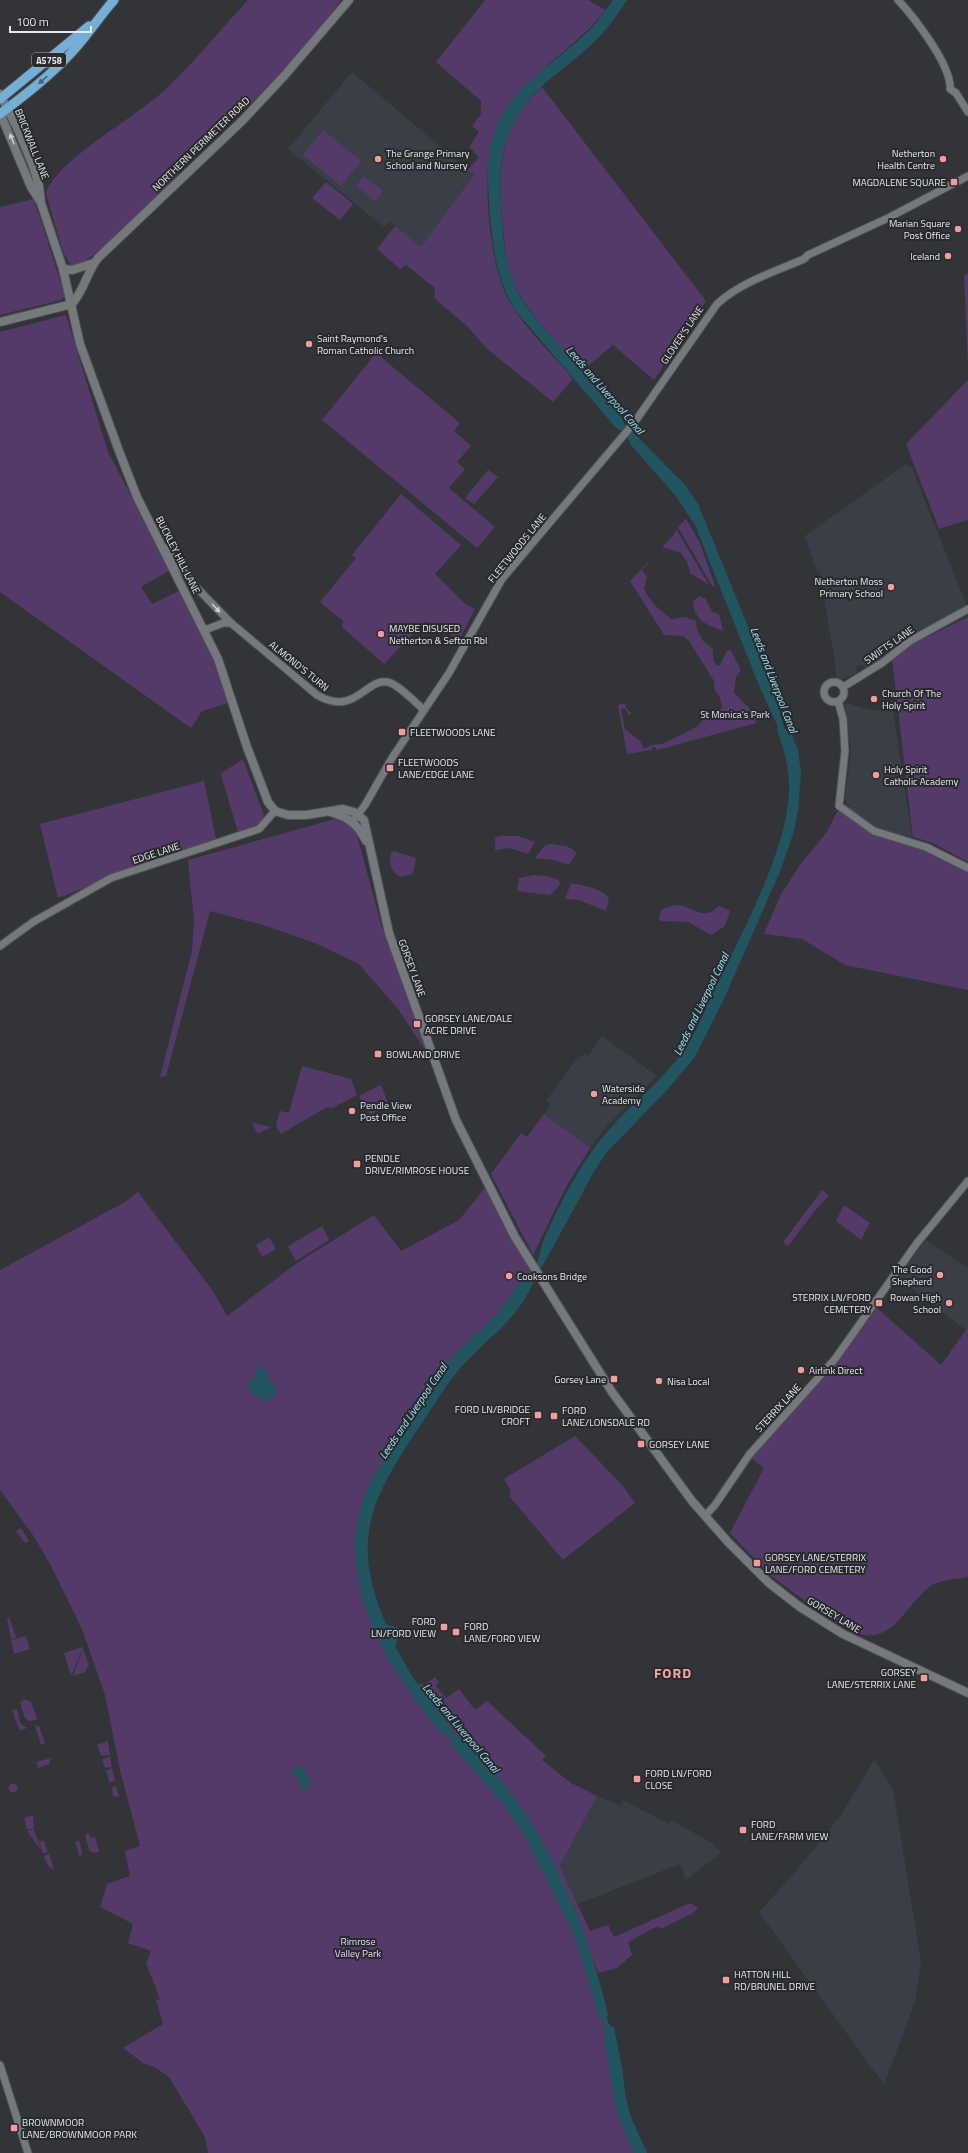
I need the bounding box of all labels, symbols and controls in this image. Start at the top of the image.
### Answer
scale bar [10,8,91,34]
text: 100 m [16,12,49,31]
road number: A5758 [32,53,66,67]
one-way arrow [38,75,48,85]
street label: NORTHERN PERIMETER ROAD [149,93,253,195]
street label: BRICKWALL LANE [11,106,53,182]
one-way arrow [9,133,15,145]
place label: The Grange Primary School and Nursery [386,146,470,173]
place label: Netherton Health Centre [877,146,935,173]
marker: The Grange Primary School and Nursery [373,154,383,164]
marker: Netherton Health Centre [938,154,948,164]
place label: MAGDALENE SQUARE [852,175,946,190]
marker: MAGDALENE SQUARE [949,177,959,187]
place label: Marian Square Post Office [889,216,950,243]
marker: Marian Square Post Office [953,224,963,234]
place label: Iceland [910,249,940,264]
marker: Iceland [943,251,953,261]
street label: GLOVER'S LANE [657,302,707,367]
place label: Saint Raymond's Roman Catholic Church [317,331,414,358]
marker: Saint Raymond's Roman Catholic Church [304,339,314,349]
water label: Leeds and Liverpool Canal [562,342,649,439]
street label: FLEETWOODS LANE [484,510,550,586]
street label: BUCKLEY HILL LANE [152,513,204,597]
place label: Netherton Moss Primary School [815,574,883,601]
marker: Netherton Moss Primary School [886,582,896,592]
one-way arrow [211,603,221,613]
place label: MAYBE DISUSED Netherton & Sefton Rbl [389,621,487,648]
street label: SWIFTS LANE [861,622,917,668]
water label: Leeds and Liverpool Canal [746,625,802,737]
marker: MAYBE DISUSED Netherton & Sefton Rbl [376,629,386,639]
street label: ALMOND'S TURN [266,637,332,695]
place label: Church Of The Holy Spirit [882,686,941,713]
marker: Church Of The Holy Spirit [869,694,879,704]
park label: St Monica's Park [700,707,770,722]
place label: FLEETWOODS LANE [410,725,496,740]
marker: FLEETWOODS LANE [397,727,407,737]
place label: FLEETWOODS LANE/EDGE LANE [398,755,475,782]
place label: Holy Spirit Catholic Academy [884,762,959,789]
marker: FLEETWOODS LANE/EDGE LANE [385,763,395,773]
marker: Holy Spirit Catholic Academy [871,770,881,780]
street label: EDGE LANE [130,838,182,868]
street label: GORSEY LANE [395,937,430,999]
water label: Leeds and Liverpool Canal [669,949,733,1058]
place label: GORSEY LANE/DALE ACRE DRIVE [425,1011,513,1038]
marker: GORSEY LANE/DALE ACRE DRIVE [412,1019,422,1029]
place label: BOWLAND DRIVE [386,1047,461,1062]
marker: BOWLAND DRIVE [373,1049,383,1059]
place label: Waterside Academy [602,1081,645,1108]
marker: Waterside Academy [589,1089,599,1099]
place label: Pendle View Post Office [360,1098,412,1125]
marker: Pendle View Post Office [347,1106,357,1116]
place label: PENDLE DRIVE/RIMROSE HOUSE [365,1151,470,1178]
marker: PENDLE DRIVE/RIMROSE HOUSE [352,1159,362,1169]
place label: The Good Shepherd [892,1262,932,1289]
place label: Cooksons Bridge [517,1269,587,1284]
marker: The Good Shepherd [935,1270,945,1280]
marker: Cooksons Bridge [504,1271,514,1281]
place label: STERRIX LN/FORD CEMETERY [792,1290,872,1317]
place label: Rowan High School [890,1290,941,1317]
marker: STERRIX LN/FORD CEMETERY [874,1298,884,1308]
marker: Rowan High School [944,1298,954,1308]
water label: Leeds and Liverpool Canal [375,1359,452,1462]
place label: Airlink Direct [809,1363,863,1378]
marker: Airlink Direct [796,1365,806,1375]
place label: Gorsey Lane [554,1372,606,1387]
marker: Gorsey Lane [609,1374,619,1384]
place label: Nisa Local [667,1374,710,1389]
marker: Nisa Local [654,1376,664,1386]
street label: STERRIX LANE [751,1380,805,1436]
place label: FORD LN/BRIDGE CROFT [455,1402,531,1429]
place label: FORD LANE/LONSDALE RD [562,1403,650,1430]
marker: FORD LN/BRIDGE CROFT [533,1410,543,1420]
marker: FORD LANE/LONSDALE RD [549,1411,559,1421]
place label: GORSEY LANE [649,1437,710,1452]
marker: GORSEY LANE [636,1439,646,1449]
place label: GORSEY LANE/STERRIX LANE/FORD CEMETERY [765,1550,867,1577]
marker: GORSEY LANE/STERRIX LANE/FORD CEMETERY [752,1558,762,1568]
street label: GORSEY LANE [804,1593,864,1637]
place label: FORD LN/FORD VIEW [371,1614,436,1641]
place label: FORD LANE/FORD VIEW [464,1619,541,1646]
marker: FORD LN/FORD VIEW [439,1622,449,1632]
marker: FORD LANE/FORD VIEW [451,1627,461,1637]
district label: FORD [654,1662,692,1683]
place label: GORSEY LANE/STERRIX LANE [827,1665,917,1692]
marker: GORSEY LANE/STERRIX LANE [919,1673,929,1683]
water label: Leeds and Liverpool Canal [419,1680,504,1777]
place label: FORD LN/FORD CLOSE [645,1766,712,1793]
marker: FORD LN/FORD CLOSE [632,1774,642,1784]
place label: FORD LANE/FARM VIEW [751,1817,829,1844]
marker: FORD LANE/FARM VIEW [738,1825,748,1835]
park label: Rimrose Valley Park [335,1934,381,1961]
place label: HATTON HILL RD/BRUNEL DRIVE [734,1967,816,1994]
marker: HATTON HILL RD/BRUNEL DRIVE [721,1975,731,1985]
place label: BROWNMOOR LANE/BROWNMOOR PARK [22,2115,137,2142]
marker: BROWNMOOR LANE/BROWNMOOR PARK [9,2123,19,2133]

